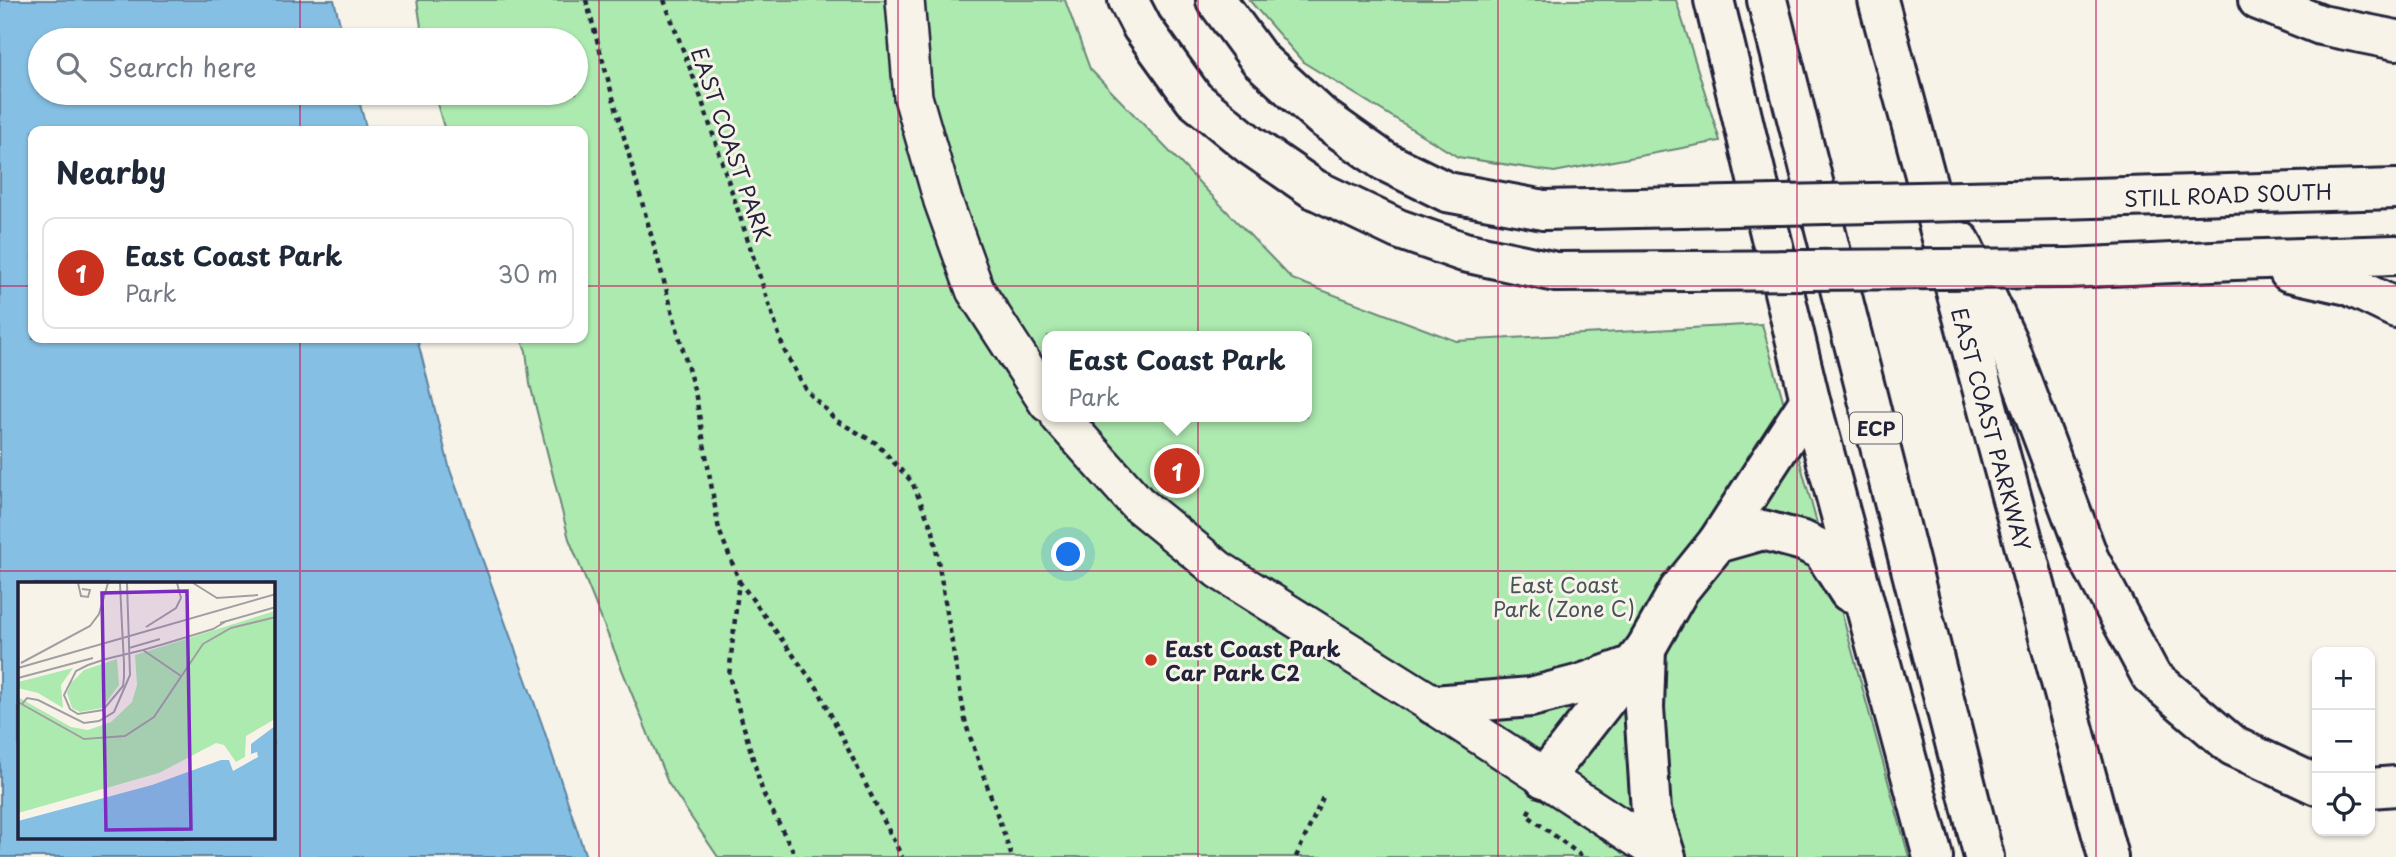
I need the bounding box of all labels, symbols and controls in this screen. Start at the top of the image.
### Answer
search box [28,28,588,105]
street label: EAST COAST PARK [684,43,780,245]
text: Search here [108,47,257,86]
icon: search [52,48,90,86]
text: Nearby [56,149,166,194]
street label: STILL ROAD SOUTH [2123,174,2333,214]
text: East Coast Park [125,236,342,275]
text: 1 [76,256,87,291]
text: 30 m [497,256,558,291]
text: Park [125,275,176,310]
street label: EAST COAST PARKWAY [1944,304,2040,555]
popup [1042,331,1312,422]
text: East Coast Park [1068,340,1286,379]
text: Park [1068,379,1120,414]
road number: ECP [1850,412,1902,444]
pin: 1 [1154,445,1200,497]
your location [1051,537,1085,571]
park label: East Coast Park (Zone C) [1493,568,1635,624]
inset map [18,582,275,840]
place label: East Coast Park Car Park C2 [1165,632,1341,688]
map controls [2312,647,2375,836]
button: + [2312,647,2375,710]
marker: East Coast Park Car Park C2 [1143,652,1159,668]
button: − [2312,710,2375,773]
button: locate [2312,773,2375,836]

